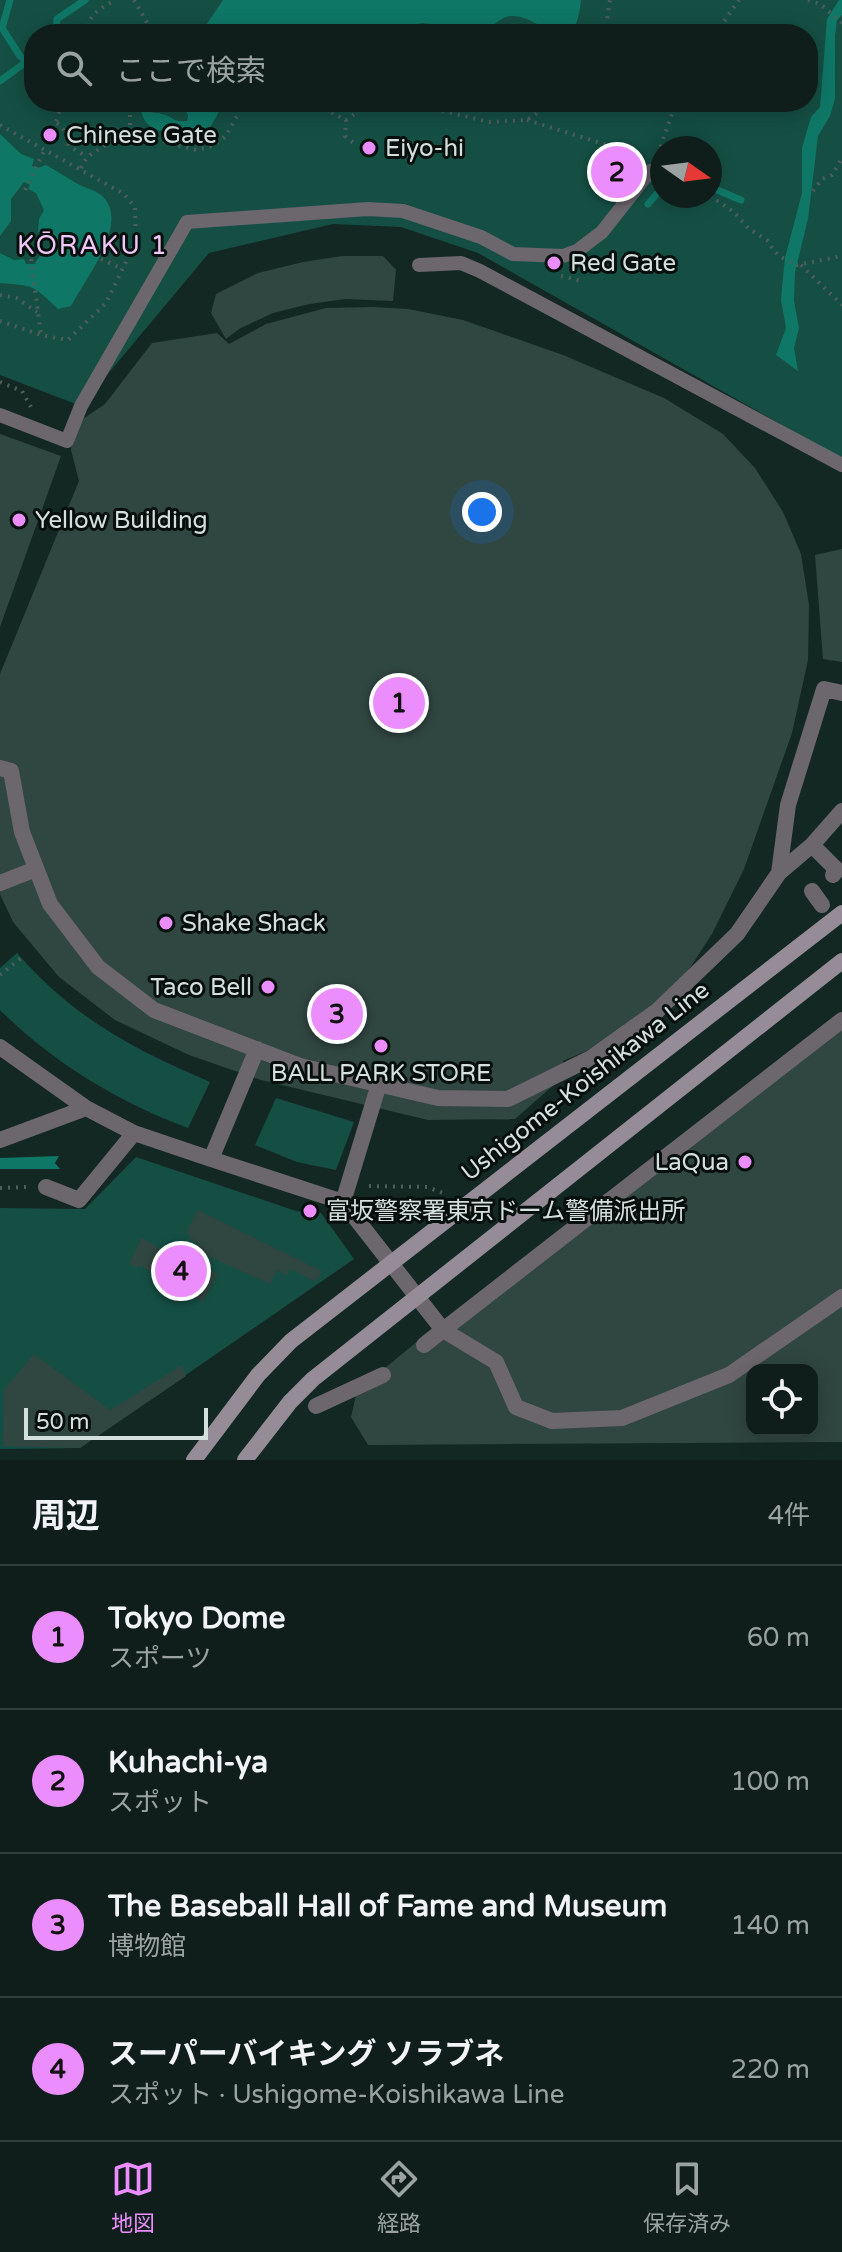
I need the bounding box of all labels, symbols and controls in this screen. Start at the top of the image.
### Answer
search box [24,24,818,112]
icon: search [52,46,96,90]
text: ここで検索 [116,53,266,90]
place label: Chinese Gate [66,121,217,150]
marker: Chinese Gate [41,126,59,144]
place label: Eiyo-hi [385,134,464,163]
north arrow [650,136,722,208]
marker: Eiyo-hi [360,139,378,157]
pin: 2 [591,142,643,202]
district label: KŌRAKU 1 [17,230,169,261]
place label: Red Gate [570,249,676,278]
marker: Red Gate [545,254,563,272]
your location [462,492,502,532]
place label: Yellow Building [35,506,208,535]
marker: Yellow Building [10,511,28,529]
pin: 1 [373,673,425,733]
place label: Shake Shack [182,909,326,938]
marker: Shake Shack [157,914,175,932]
place label: Taco Bell [150,973,252,1002]
street label: Ushigome-Koishikawa Line [456,976,715,1187]
marker: Taco Bell [259,978,277,996]
pin: 3 [311,984,363,1044]
marker: BALL PARK STORE [372,1037,390,1055]
place label: BALL PARK STORE [271,1059,491,1088]
place label: LaQua [655,1148,729,1177]
marker: LaQua [736,1153,754,1171]
place label: 富坂警察署東京ドーム警備派出所 [326,1197,685,1226]
marker: 富坂警察署東京ドーム警備派出所 [301,1202,319,1220]
pin: 4 [155,1241,207,1301]
map controls [746,1364,818,1436]
button: locate [746,1364,818,1436]
scale bar [24,1404,208,1440]
text: 50 m [36,1409,90,1435]
text: 周辺 [32,1496,100,1537]
text: 4件 [768,1500,810,1531]
text: Tokyo Dome [108,1600,286,1637]
text: 1 [50,1622,66,1653]
text: 60 m [747,1622,810,1653]
text: スポーツ [108,1643,211,1674]
text: Kuhachi-ya [108,1744,268,1781]
text: 2 [50,1766,66,1797]
text: 100 m [730,1766,810,1797]
text: スポット [108,1787,212,1818]
text: The Baseball Hall of Fame and Museum [108,1888,667,1925]
text: 3 [50,1910,66,1941]
text: 140 m [730,1910,810,1941]
text: 博物館 [108,1931,186,1962]
text: スーパーバイキング ソラブネ [108,2036,504,2073]
text: 4 [50,2054,66,2085]
text: 220 m [730,2054,810,2085]
text: スポット · Ushigome-Koishikawa Line [108,2079,564,2110]
tab: 地図 [111,2157,155,2237]
tab: 経路 [377,2157,421,2237]
tab: 保存済み [643,2157,731,2237]

